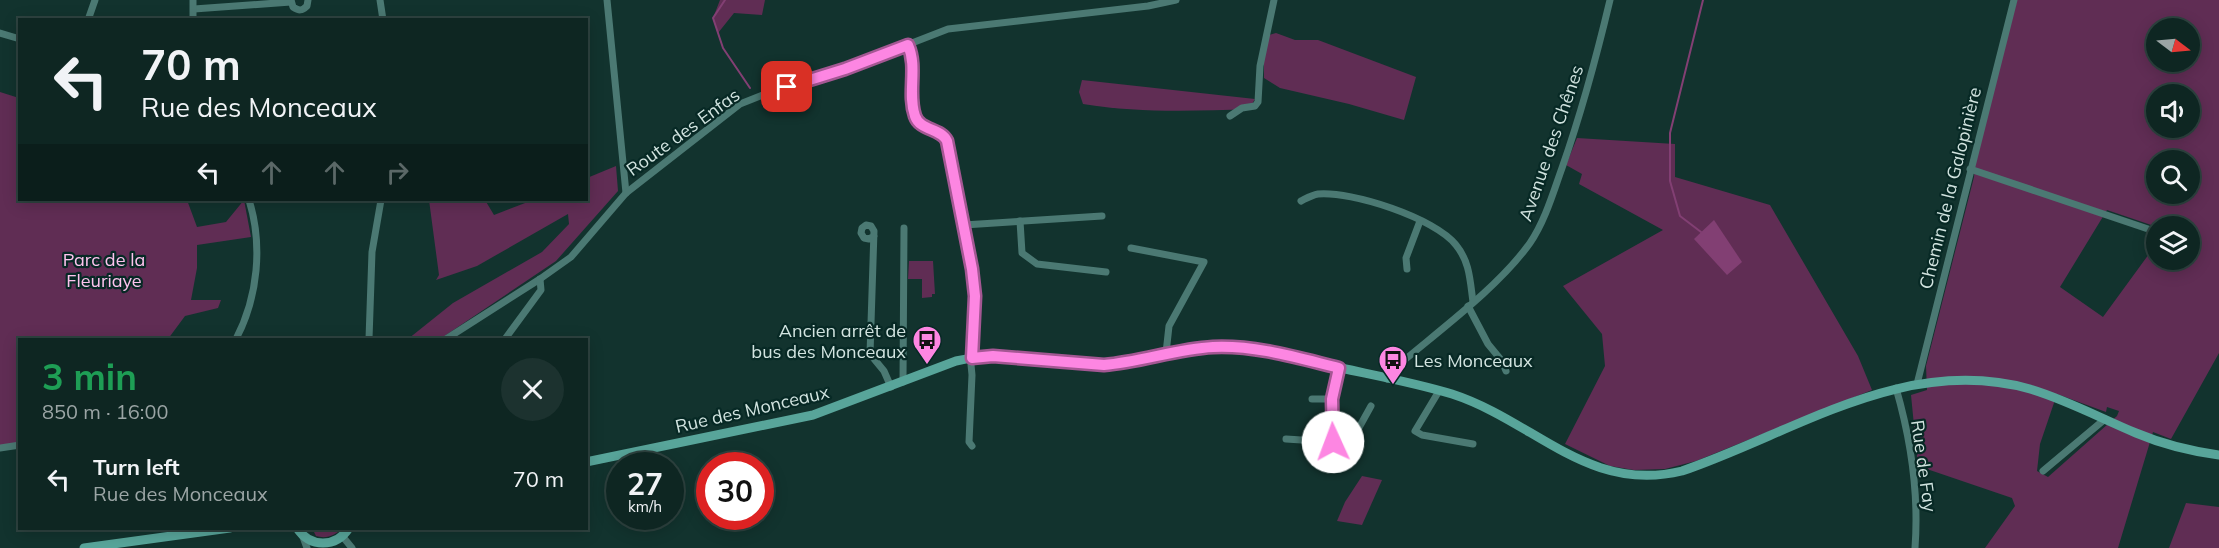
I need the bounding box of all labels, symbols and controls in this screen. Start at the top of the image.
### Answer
north arrow [2146,18,2200,72]
map controls [2146,18,2200,270]
text: 70 m [141,38,241,91]
icon: left [42,42,120,120]
pin [761,61,812,112]
street label: Avenue des Chênes [1514,62,1589,224]
icon: arrive [770,70,803,103]
street label: Route des Enfas [622,83,744,181]
button: sound [2146,84,2200,138]
street label: Chemin de la Galopinière [1914,85,1986,291]
text: Rue des Monceaux [141,90,377,124]
button: search [2146,150,2200,204]
icon: left [192,156,225,189]
icon: ahead [255,156,288,189]
icon: ahead [318,156,351,189]
icon: right [381,156,414,189]
button: layers [2146,216,2200,270]
park label: Parc de la Fleuriaye [63,248,145,292]
place label: Ancien arrêt de bus des Monceaux [751,319,906,363]
bus stop icon: Ancien arrêt de bus des Monceaux [911,324,943,366]
bus stop icon: Les Monceaux [1377,344,1409,386]
place label: Les Monceaux [1414,349,1533,372]
text: 3 min [42,354,137,399]
button: close [501,358,564,421]
street label: Rue des Monceaux [673,380,832,438]
text: 850 m · 16:00 [42,399,168,424]
position arrow [1301,410,1365,474]
street label: Rue de Fay [1906,419,1942,514]
speed limit sign: 30 [696,452,774,530]
text: Turn left [93,453,180,481]
icon: left [42,463,75,496]
text: 70 m [513,465,564,493]
text: 27 [627,465,663,503]
text: Rue des Monceaux [93,481,268,506]
text: km/h [628,497,662,516]

